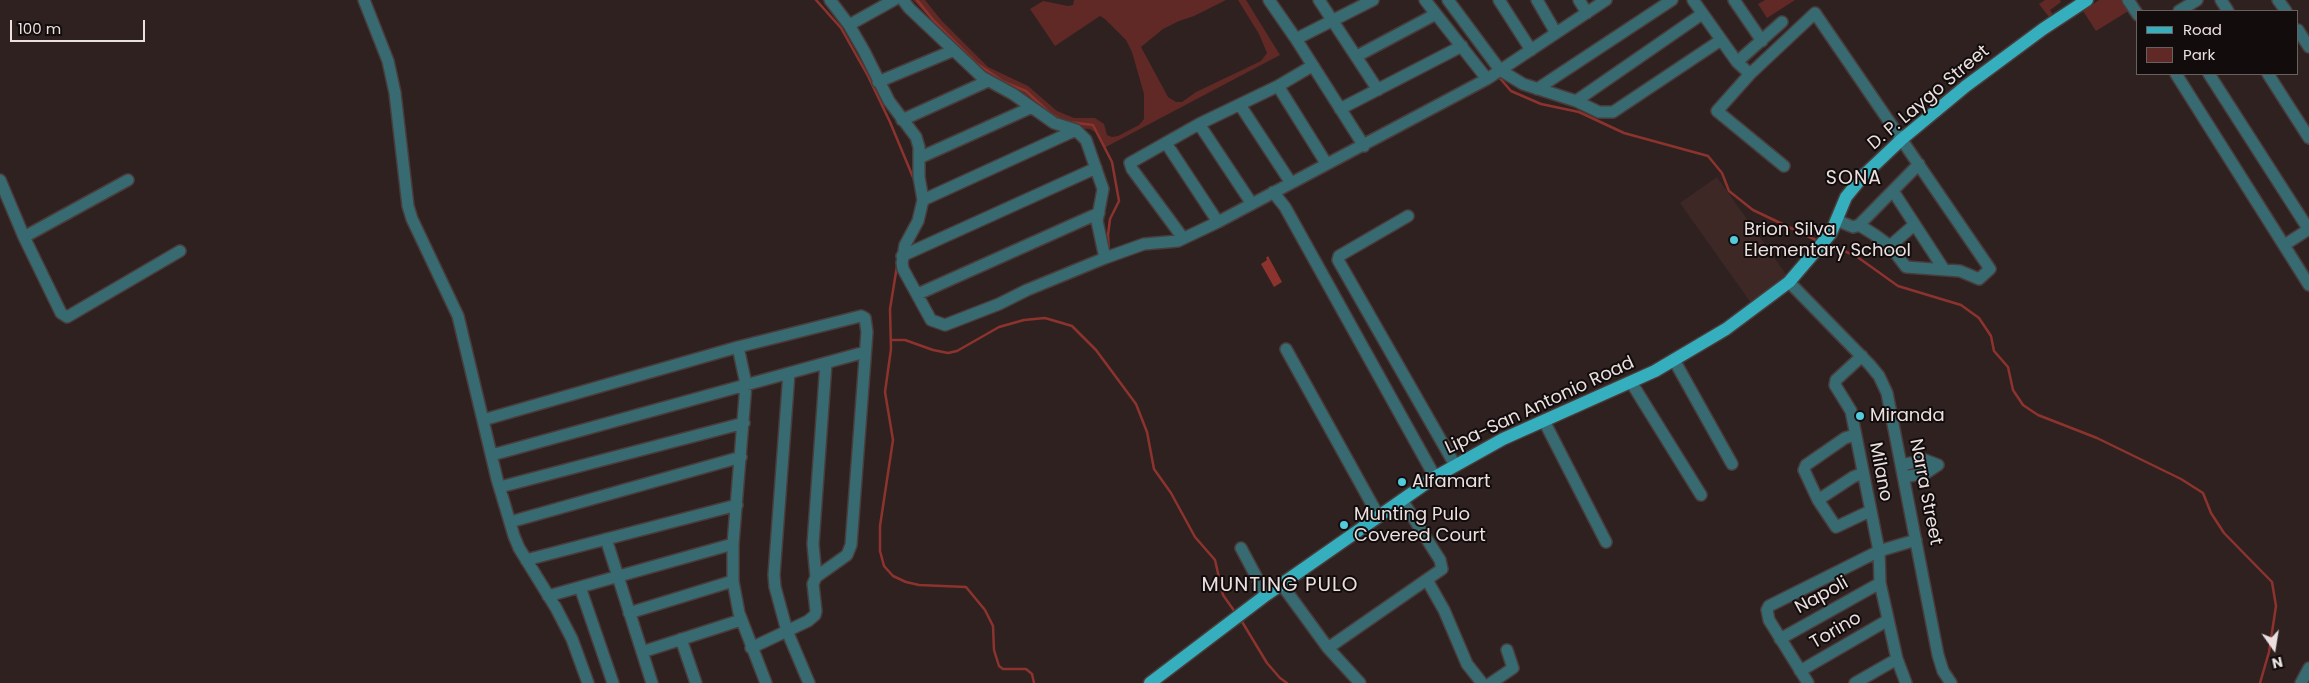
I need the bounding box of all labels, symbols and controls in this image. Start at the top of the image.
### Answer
scale bar [12,10,148,42]
legend [2136,10,2299,75]
text: 100 m [18,18,61,39]
text: Road [2183,19,2222,40]
street label: D. P. Laygo Street [1864,41,1994,155]
text: Park [2183,44,2215,65]
district label: SONA [1825,168,1883,190]
place label: Brion Silva Elementary School [1744,219,1911,262]
marker: Brion Silva Elementary School [1728,234,1740,246]
street label: Lipa-San Antonio Road [1442,353,1638,459]
place label: Miranda [1870,405,1945,427]
marker: Miranda [1854,410,1866,422]
street label: Narra Street [1904,437,1946,547]
street label: Milano [1864,441,1896,503]
place label: Alfamart [1412,471,1491,493]
marker: Alfamart [1396,476,1408,488]
place label: Munting Pulo Covered Court [1354,504,1486,546]
marker: Munting Pulo Covered Court [1338,519,1350,531]
street label: Napoli [1792,573,1852,619]
district label: MUNTING PULO [1200,574,1360,598]
street label: Torino [1807,608,1865,654]
north arrow [2249,623,2299,673]
text: N [2270,652,2285,674]

